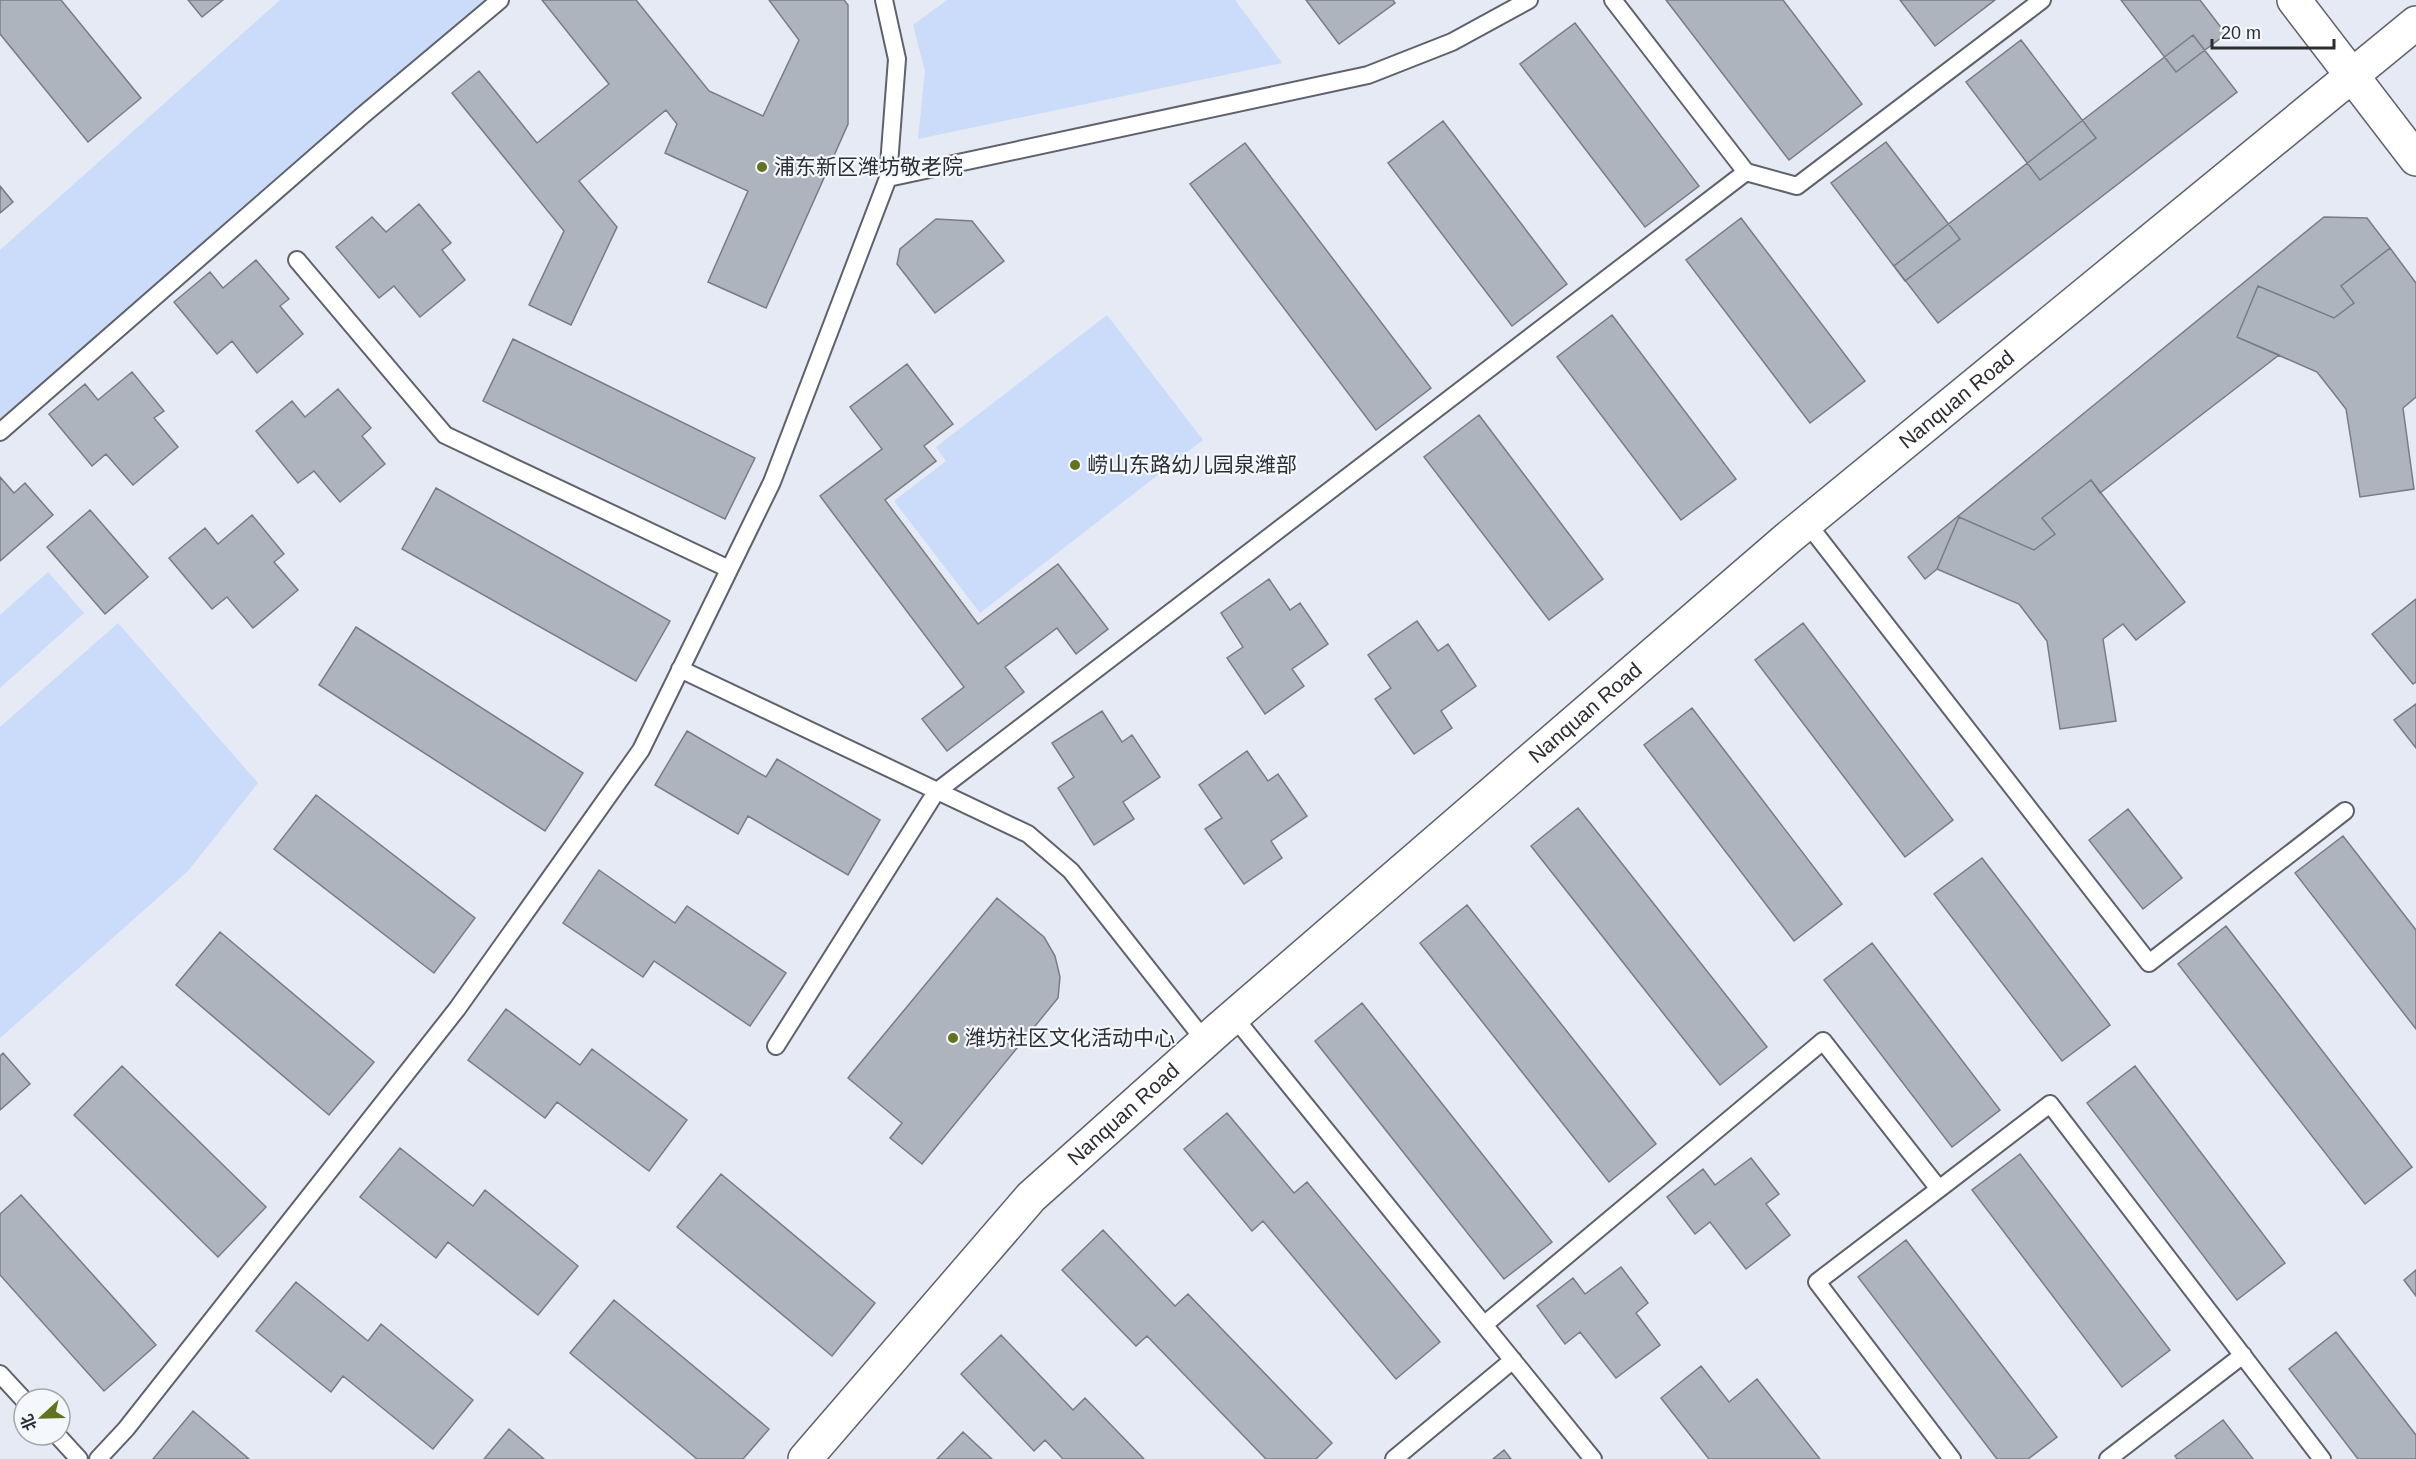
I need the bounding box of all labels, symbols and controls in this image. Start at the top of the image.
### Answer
scale bar [2212,12,2334,50]
text: 20 m [2221,23,2261,43]
place label: 浦东新区潍坊敬老院 [774,155,963,178]
marker: 浦东新区潍坊敬老院 [755,160,769,174]
street label: Nanquan Road [1895,345,2018,453]
place label: 崂山东路幼儿园泉潍部 [1087,453,1297,476]
marker: 崂山东路幼儿园泉潍部 [1068,458,1082,472]
street label: Nanquan Road [1524,658,1646,767]
place label: 潍坊社区文化活动中心 [965,1026,1175,1049]
marker: 潍坊社区文化活动中心 [946,1031,960,1045]
street label: Nanquan Road [1063,1058,1183,1170]
north arrow [12,1387,72,1447]
text: 北 [18,1412,39,1433]

